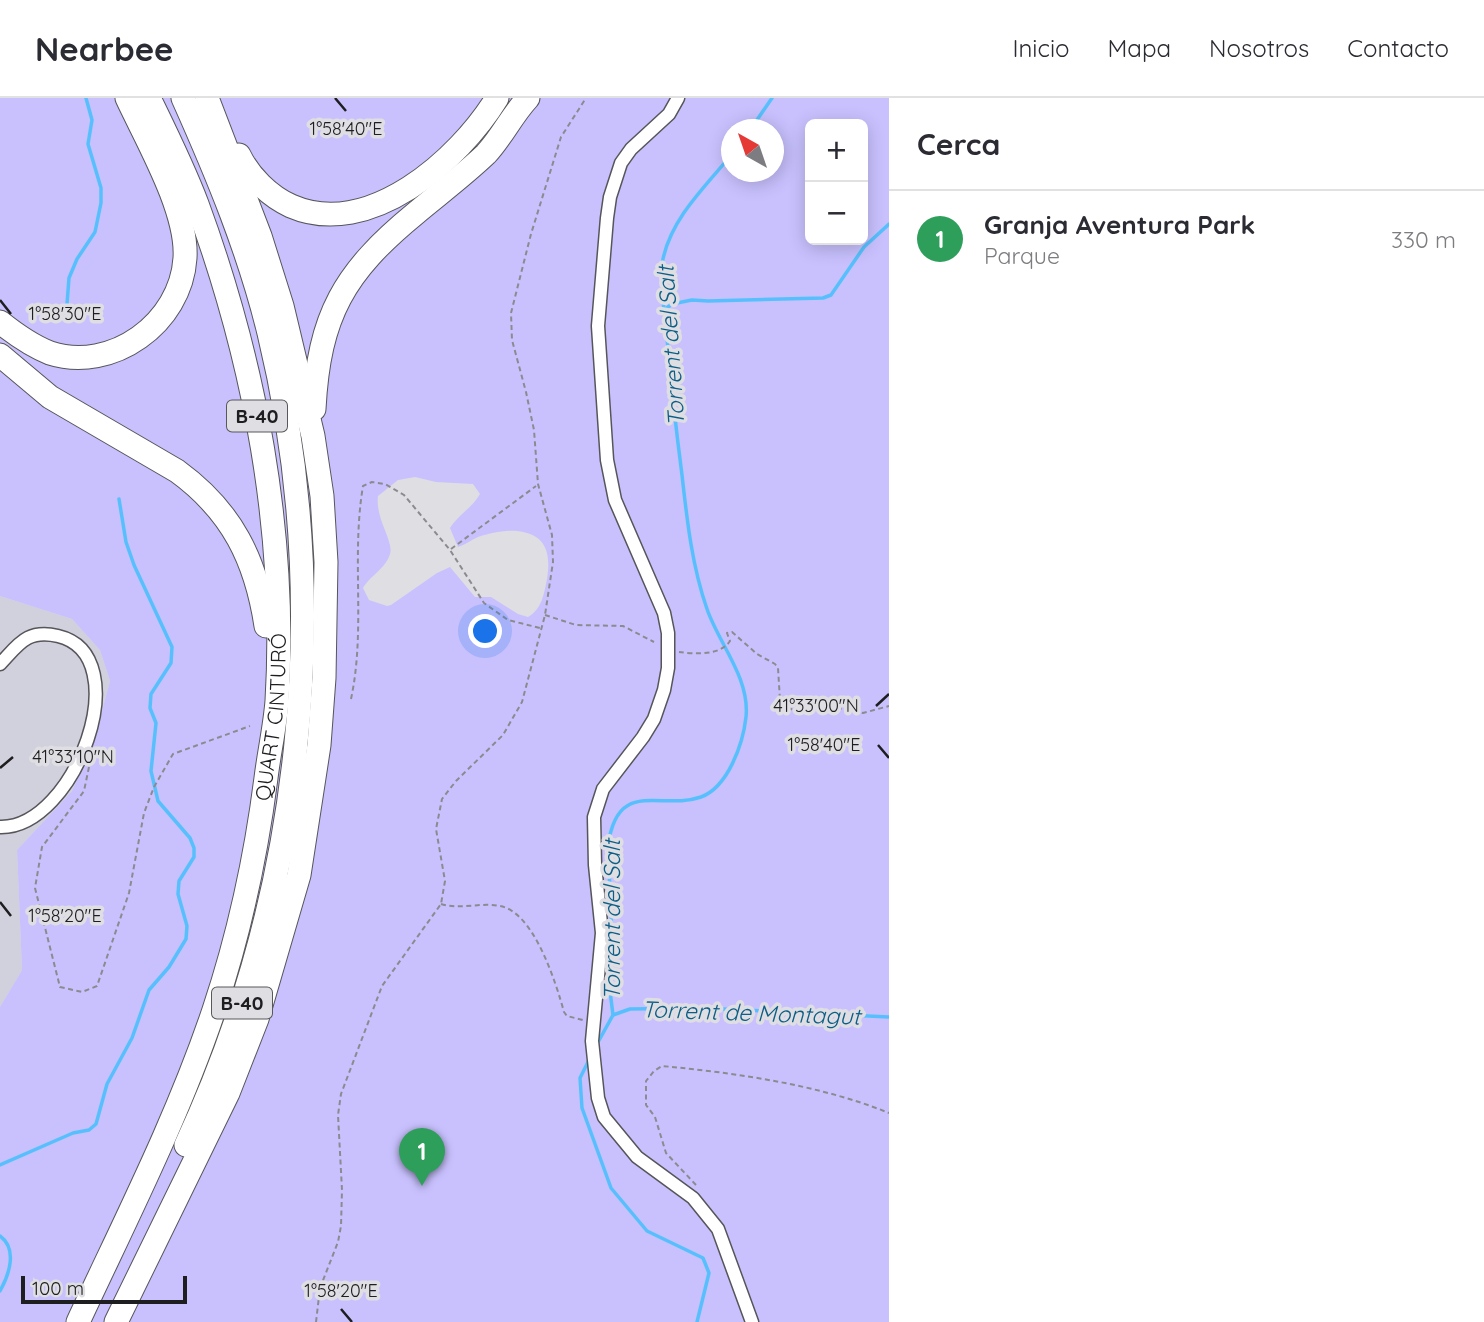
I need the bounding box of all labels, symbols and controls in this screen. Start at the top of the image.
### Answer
text: Nearbee [35,28,174,69]
text: Inicio [1012,33,1070,63]
text: Mapa [1108,33,1171,63]
text: Nosotros [1209,33,1309,63]
text: Contacto [1347,33,1449,63]
text: 1°58'40"E [310,117,382,140]
north arrow [721,119,784,182]
map controls [805,119,868,245]
button: + [805,119,868,182]
text: Cerca [917,125,1000,163]
button: − [805,182,868,245]
text: Granja Aventura Park [984,208,1255,241]
text: 1 [936,225,944,254]
text: 330 m [1391,225,1456,254]
text: Parque [984,241,1060,270]
water label: Torrent del Salt [650,263,691,427]
text: 1°58'30"E [29,302,101,325]
road number: B-40 [227,400,287,432]
your location [468,614,502,648]
street label: QUART CINTURÓ [249,633,291,803]
text: 41°33'00"N [773,694,859,717]
text: 1°58'40"E [788,733,860,756]
text: 41°33'10"N [32,745,114,768]
water label: Torrent del Salt [597,837,626,1000]
text: 1°58'20"E [28,904,102,927]
road number: B-40 [212,988,272,1018]
water label: Torrent de Montagut [641,994,863,1031]
pin: 1 [399,1128,445,1186]
scale bar [21,1273,187,1305]
text: 100 m [32,1276,84,1300]
text: 1°58'20"E [304,1279,378,1302]

